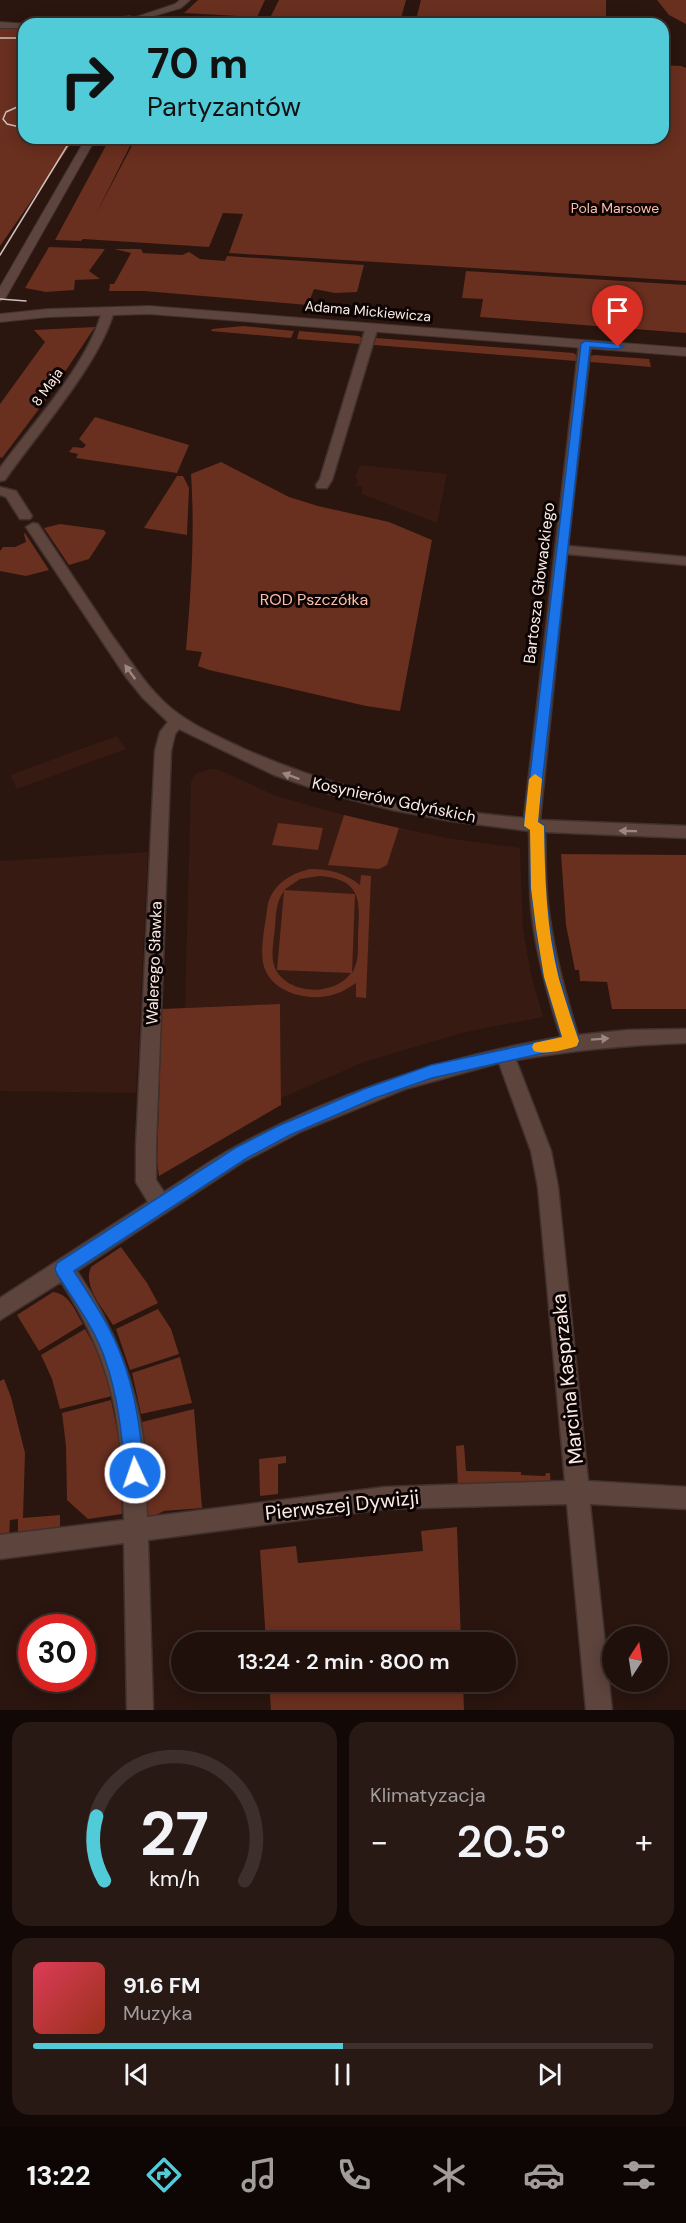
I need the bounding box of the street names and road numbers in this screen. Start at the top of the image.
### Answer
street label: Adama Mickiewicza [304,297,432,325]
street label: 8 Maja [27,364,67,410]
street label: Bartosza Głowackiego [519,501,559,665]
street label: Kosynierów Gdyńskich [310,772,478,828]
street label: Walerego Sławka [141,901,167,1025]
street label: Marcina Kasprzaka [545,1292,589,1466]
street label: Pierwszej Dywizji [264,1484,420,1526]

